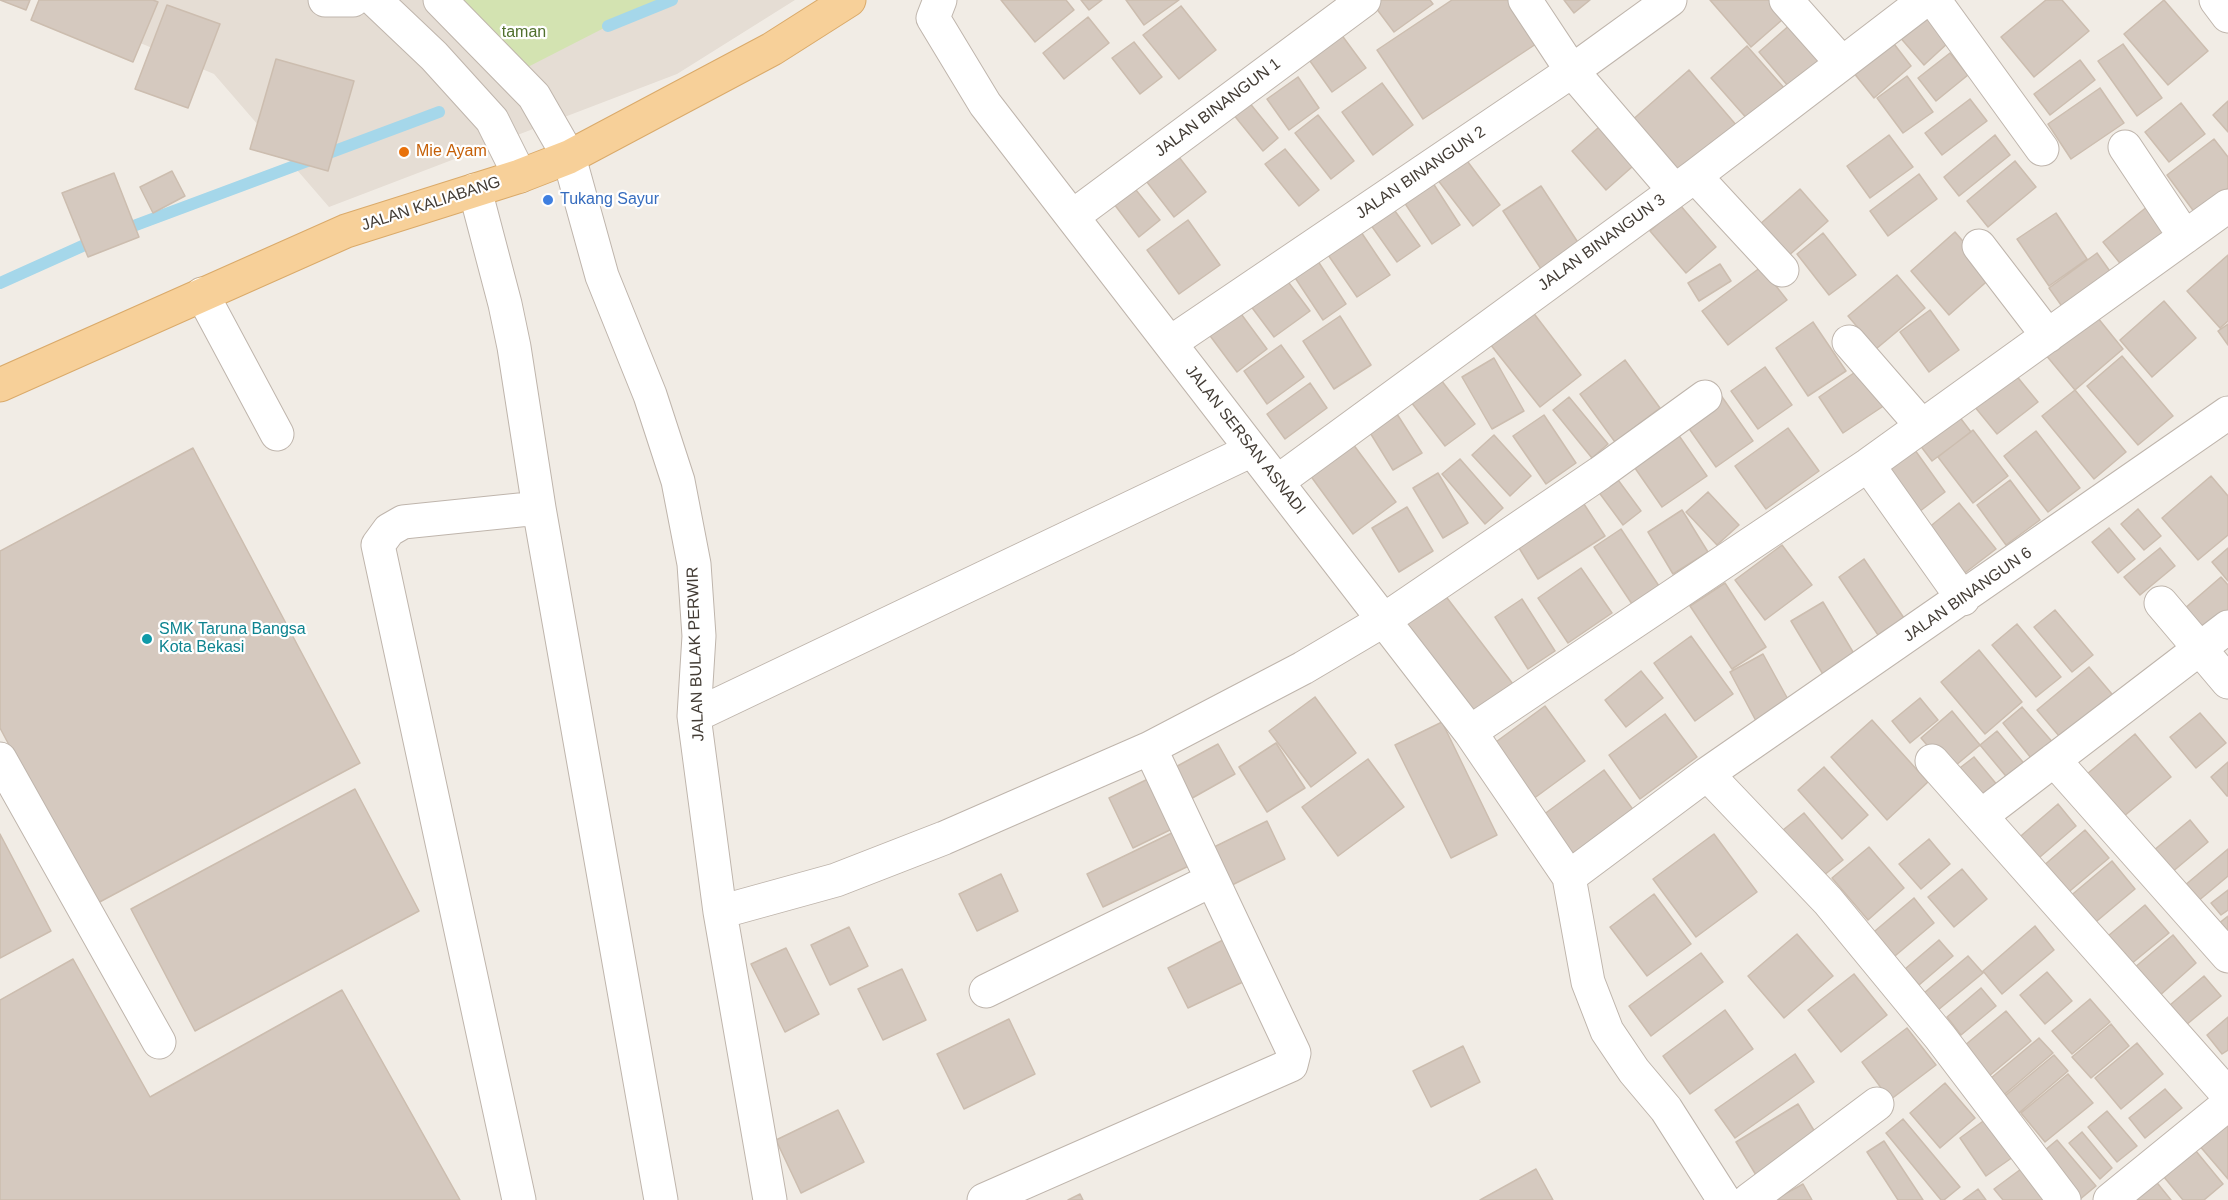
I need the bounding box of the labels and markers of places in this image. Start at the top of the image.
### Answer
place label: Mie Ayam [416,142,487,162]
marker: Mie Ayam [397,145,411,159]
place label: Tukang Sayur [560,190,659,210]
marker: Tukang Sayur [541,193,555,207]
place label: SMK Taruna Bangsa Kota Bekasi [159,620,306,658]
marker: SMK Taruna Bangsa Kota Bekasi [140,632,154,646]

